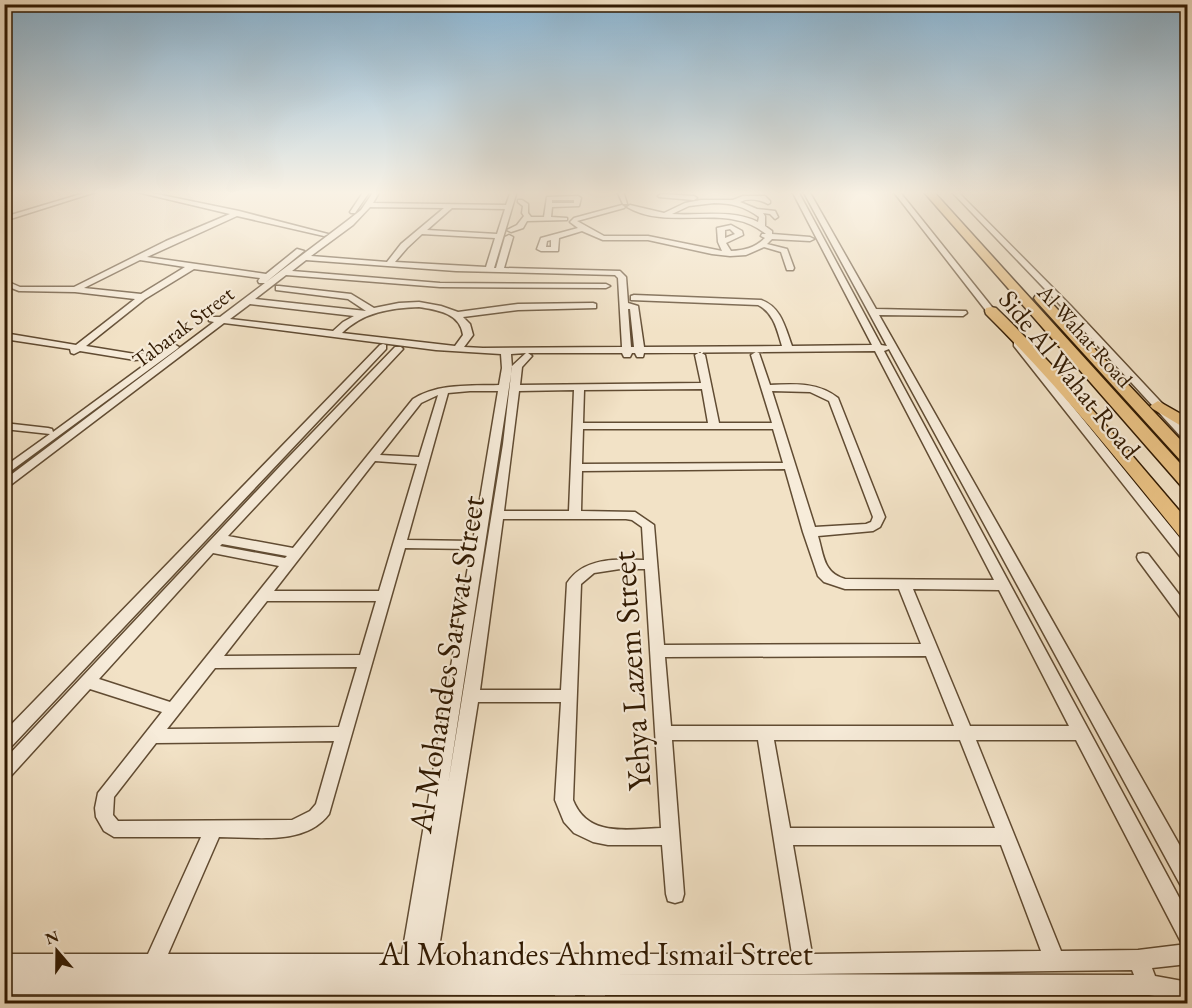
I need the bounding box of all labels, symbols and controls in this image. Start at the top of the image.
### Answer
street label: Al Wahat Road [1030,278,1140,394]
street label: Tabarak Street [126,279,240,375]
street label: Side Al Wahat Road [991,282,1149,466]
street label: Al Mohandes Sarwat Street [398,492,494,837]
street label: Yehya Lazem Street [601,549,661,792]
north arrow [27,921,87,981]
text: N [42,925,62,949]
street label: Al Mohandes Ahmed Ismail Street [378,932,814,975]

